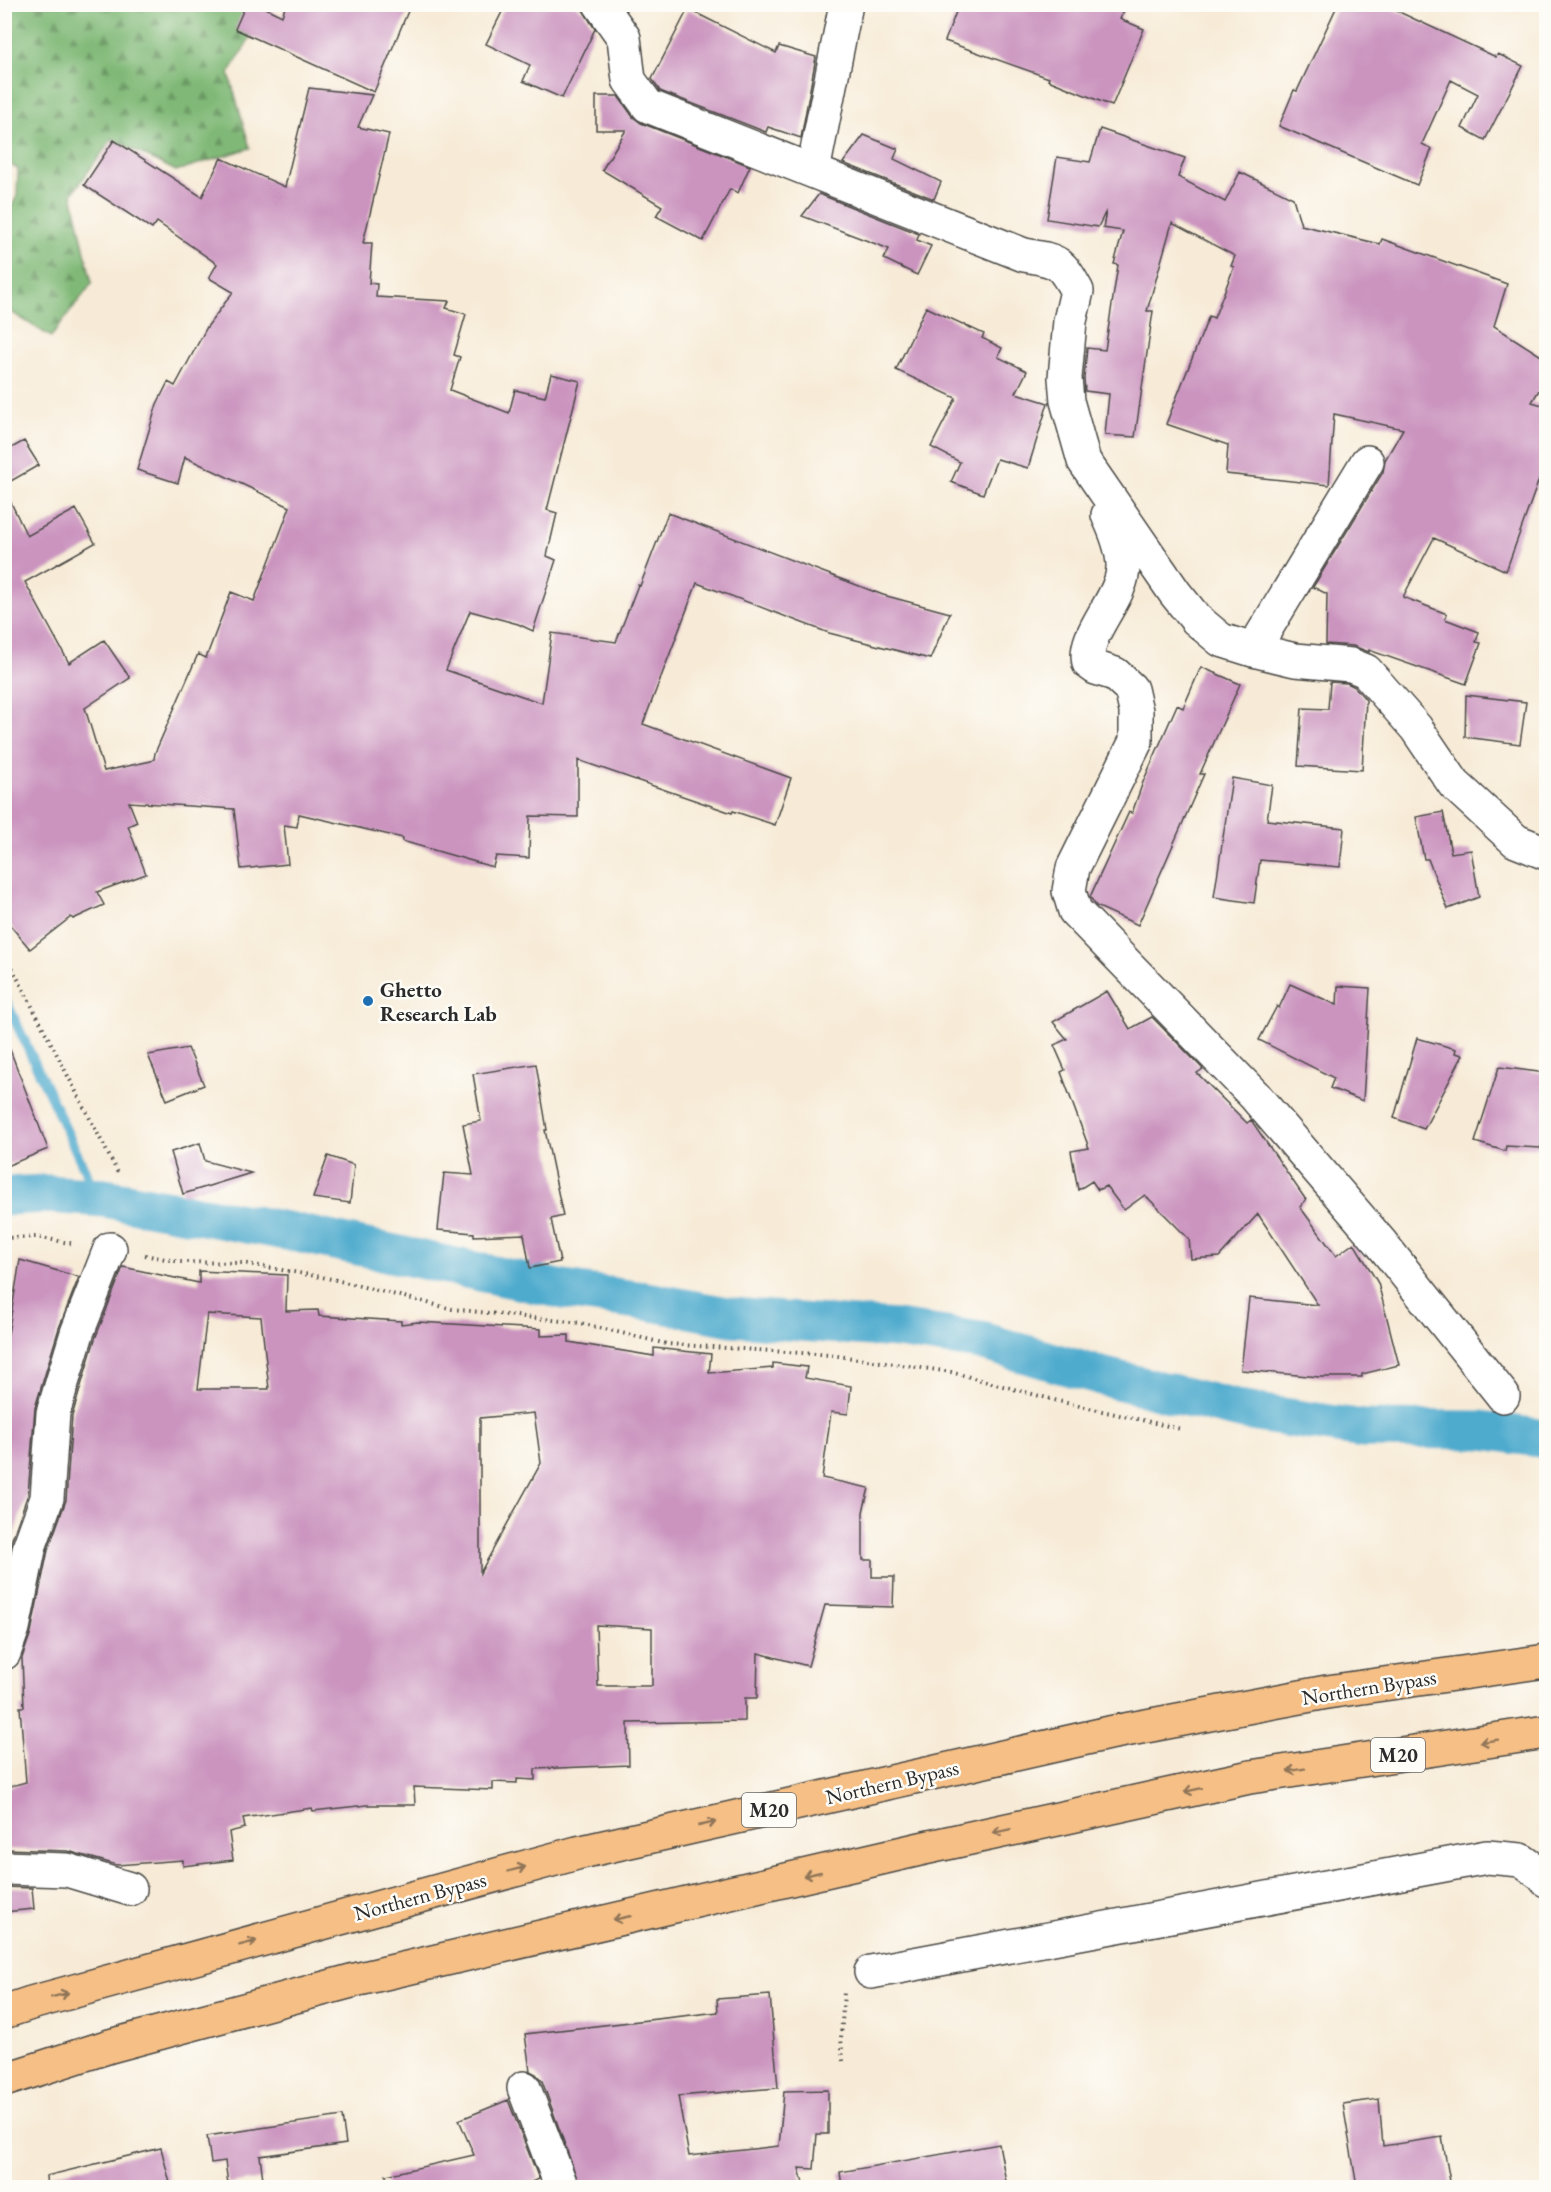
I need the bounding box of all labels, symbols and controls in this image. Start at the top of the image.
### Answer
place label: Ghetto Research Lab [380,976,497,1027]
marker: Ghetto Research Lab [361,994,375,1008]
street label: Northern Bypass [1300,1663,1438,1711]
one-way arrow [1479,1736,1499,1747]
road number: M20 [1371,1738,1425,1772]
street label: Northern Bypass [823,1754,961,1810]
one-way arrow [1287,1765,1306,1776]
one-way arrow [1183,1785,1203,1796]
road number: M20 [742,1793,796,1827]
one-way arrow [697,1817,716,1829]
one-way arrow [993,1826,1012,1837]
one-way arrow [507,1863,526,1874]
street label: Northern Bypass [351,1865,489,1927]
one-way arrow [803,1869,822,1880]
one-way arrow [613,1913,632,1925]
one-way arrow [238,1937,257,1948]
one-way arrow [50,1988,69,2000]

